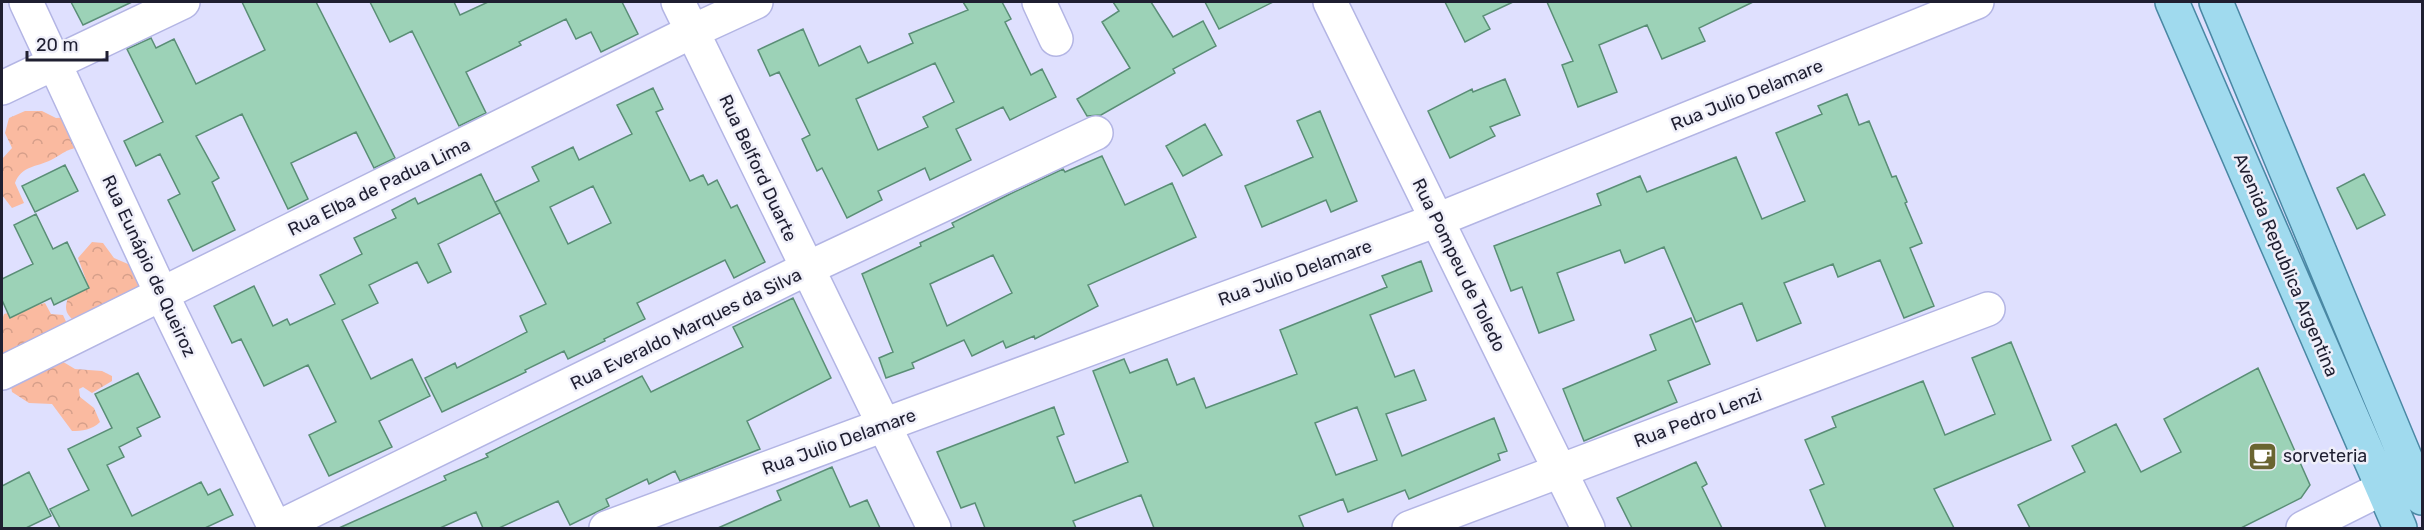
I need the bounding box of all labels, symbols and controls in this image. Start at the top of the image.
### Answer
scale bar [27,24,106,62]
text: 20 m [36,34,78,56]
street label: Rua Julio Delamare [1668,54,1826,136]
street label: Rua Belford Duarte [714,91,802,245]
street label: Rua Elba de Padua Lima [284,133,474,241]
street label: Avenida Republica Argentina [2229,150,2343,380]
street label: Rua Eunápio de Queiroz [97,172,201,360]
street label: Rua Pompeu de Toledo [1407,175,1511,355]
street label: Rua Julio Delamare [1215,235,1375,311]
street label: Rua Everaldo Marques da Silva [567,263,805,395]
street label: Rua Pedro Lenzi [1631,384,1765,452]
street label: Rua Julio Delamare [759,404,919,480]
cafe icon: sorveteria [2246,440,2278,472]
place label: sorveteria [2283,445,2367,467]

